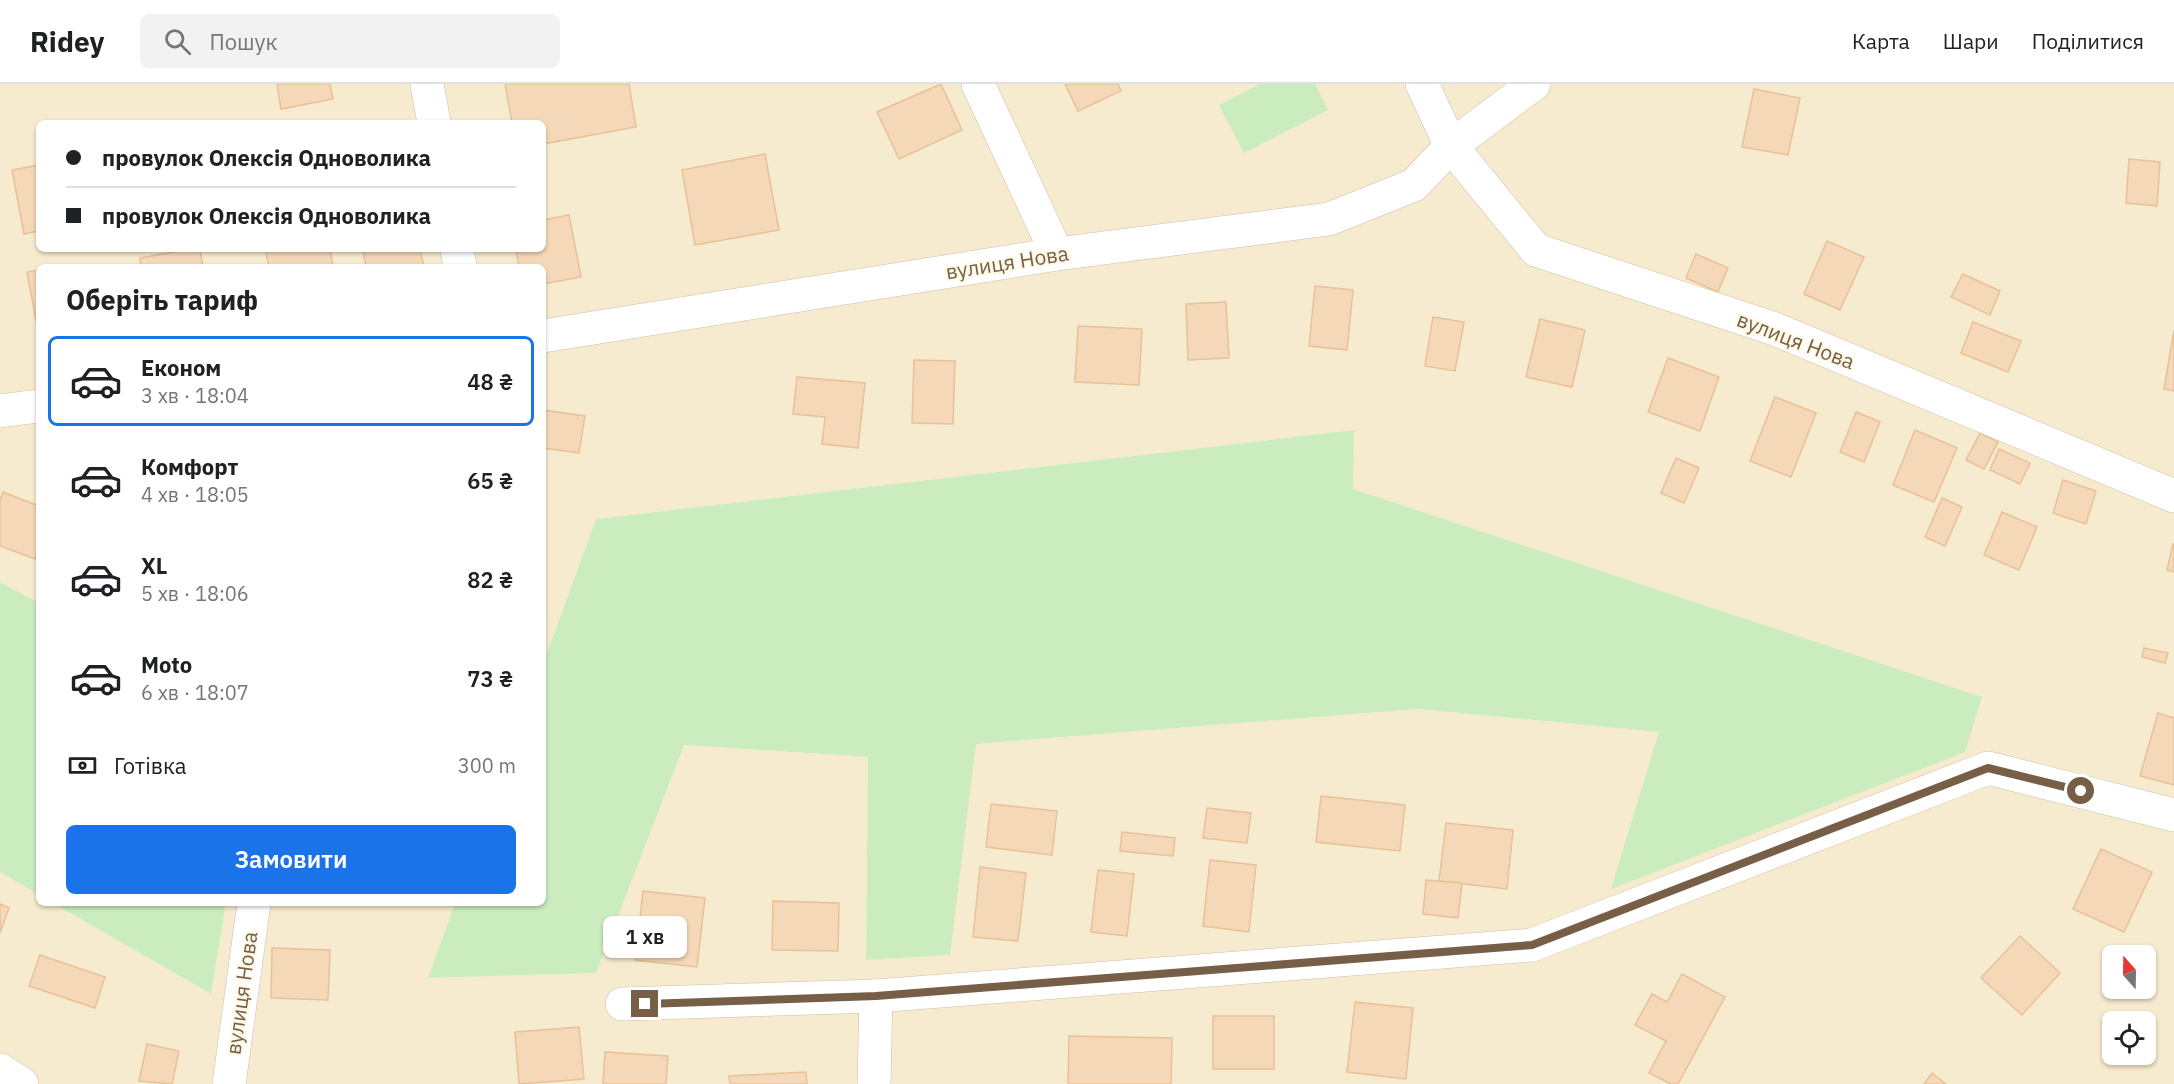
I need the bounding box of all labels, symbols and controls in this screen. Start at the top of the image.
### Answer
search box [140,14,560,68]
text: Ridey [30,23,104,60]
icon: search [161,25,194,58]
text: Пошук [209,27,278,56]
text: Карта [1852,27,1910,55]
text: Шари [1943,27,1999,55]
text: Поділитися [2032,27,2144,55]
text: провулок Олексія Одноволика [102,143,431,172]
text: провулок Олексія Одноволика [102,201,431,230]
street label: вулиця Нова [944,238,1070,286]
text: Оберіть тариф [66,282,258,317]
street label: вулиця Нова [1733,305,1859,375]
text: Економ [141,353,221,382]
icon: car [69,354,123,408]
text: 48 ₴ [467,367,513,396]
text: 3 хв · 18:04 [141,382,249,409]
text: Комфорт [141,452,238,481]
icon: car [69,453,123,507]
text: 65 ₴ [467,466,513,495]
text: 4 хв · 18:05 [141,481,249,508]
text: XL [141,551,167,580]
icon: car [69,552,123,606]
text: 82 ₴ [467,565,513,594]
text: 5 хв · 18:06 [141,580,249,607]
text: Moto [141,650,192,679]
icon: car [69,651,123,705]
text: 73 ₴ [467,664,513,693]
text: 6 хв · 18:07 [141,679,249,706]
icon: cash [66,749,99,782]
text: Готівка [114,751,187,780]
text: 300 m [458,752,516,779]
route start [2067,777,2094,804]
button: Замовити [66,825,516,894]
callout: 1 хв [603,917,687,959]
text: 1 хв [625,923,665,950]
street label: вулиця Нова [218,930,264,1056]
north arrow [2102,945,2156,999]
map controls [2102,945,2156,1065]
route end [631,990,658,1017]
button: locate [2102,1011,2156,1065]

